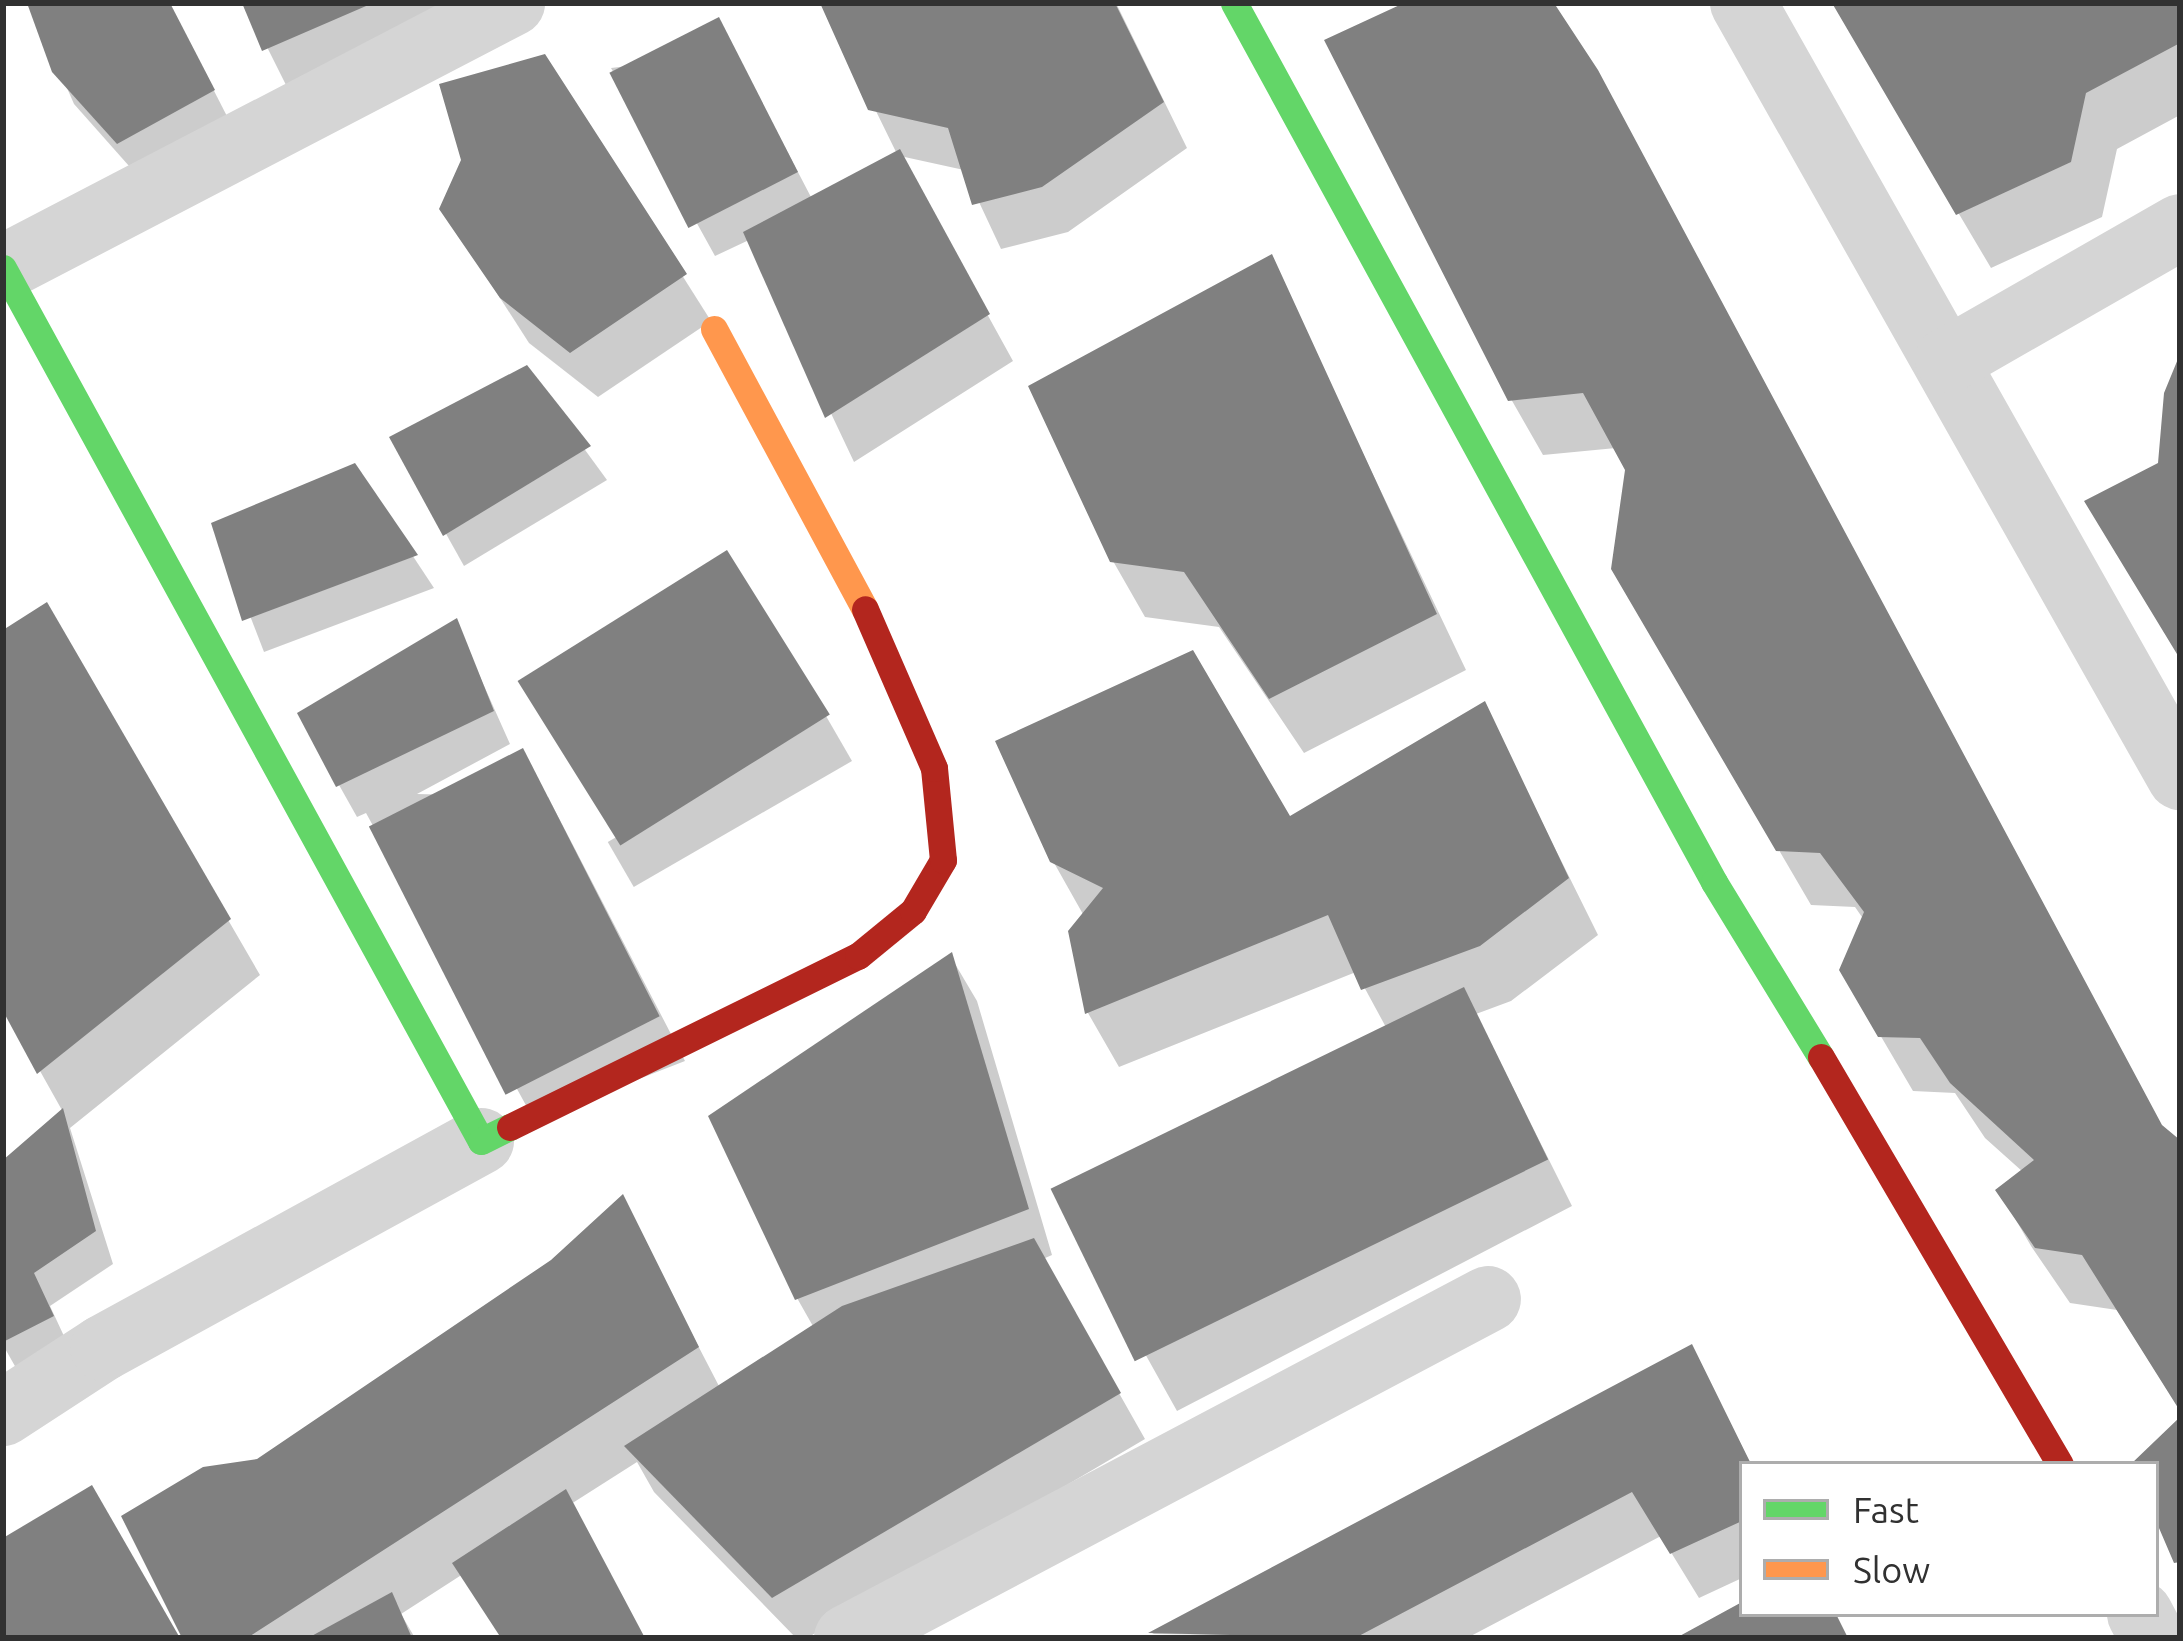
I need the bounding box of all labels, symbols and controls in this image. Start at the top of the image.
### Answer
legend [1739,1461,2159,1617]
text: Fast [1853,1489,1919,1530]
text: Slow [1853,1549,1930,1590]

